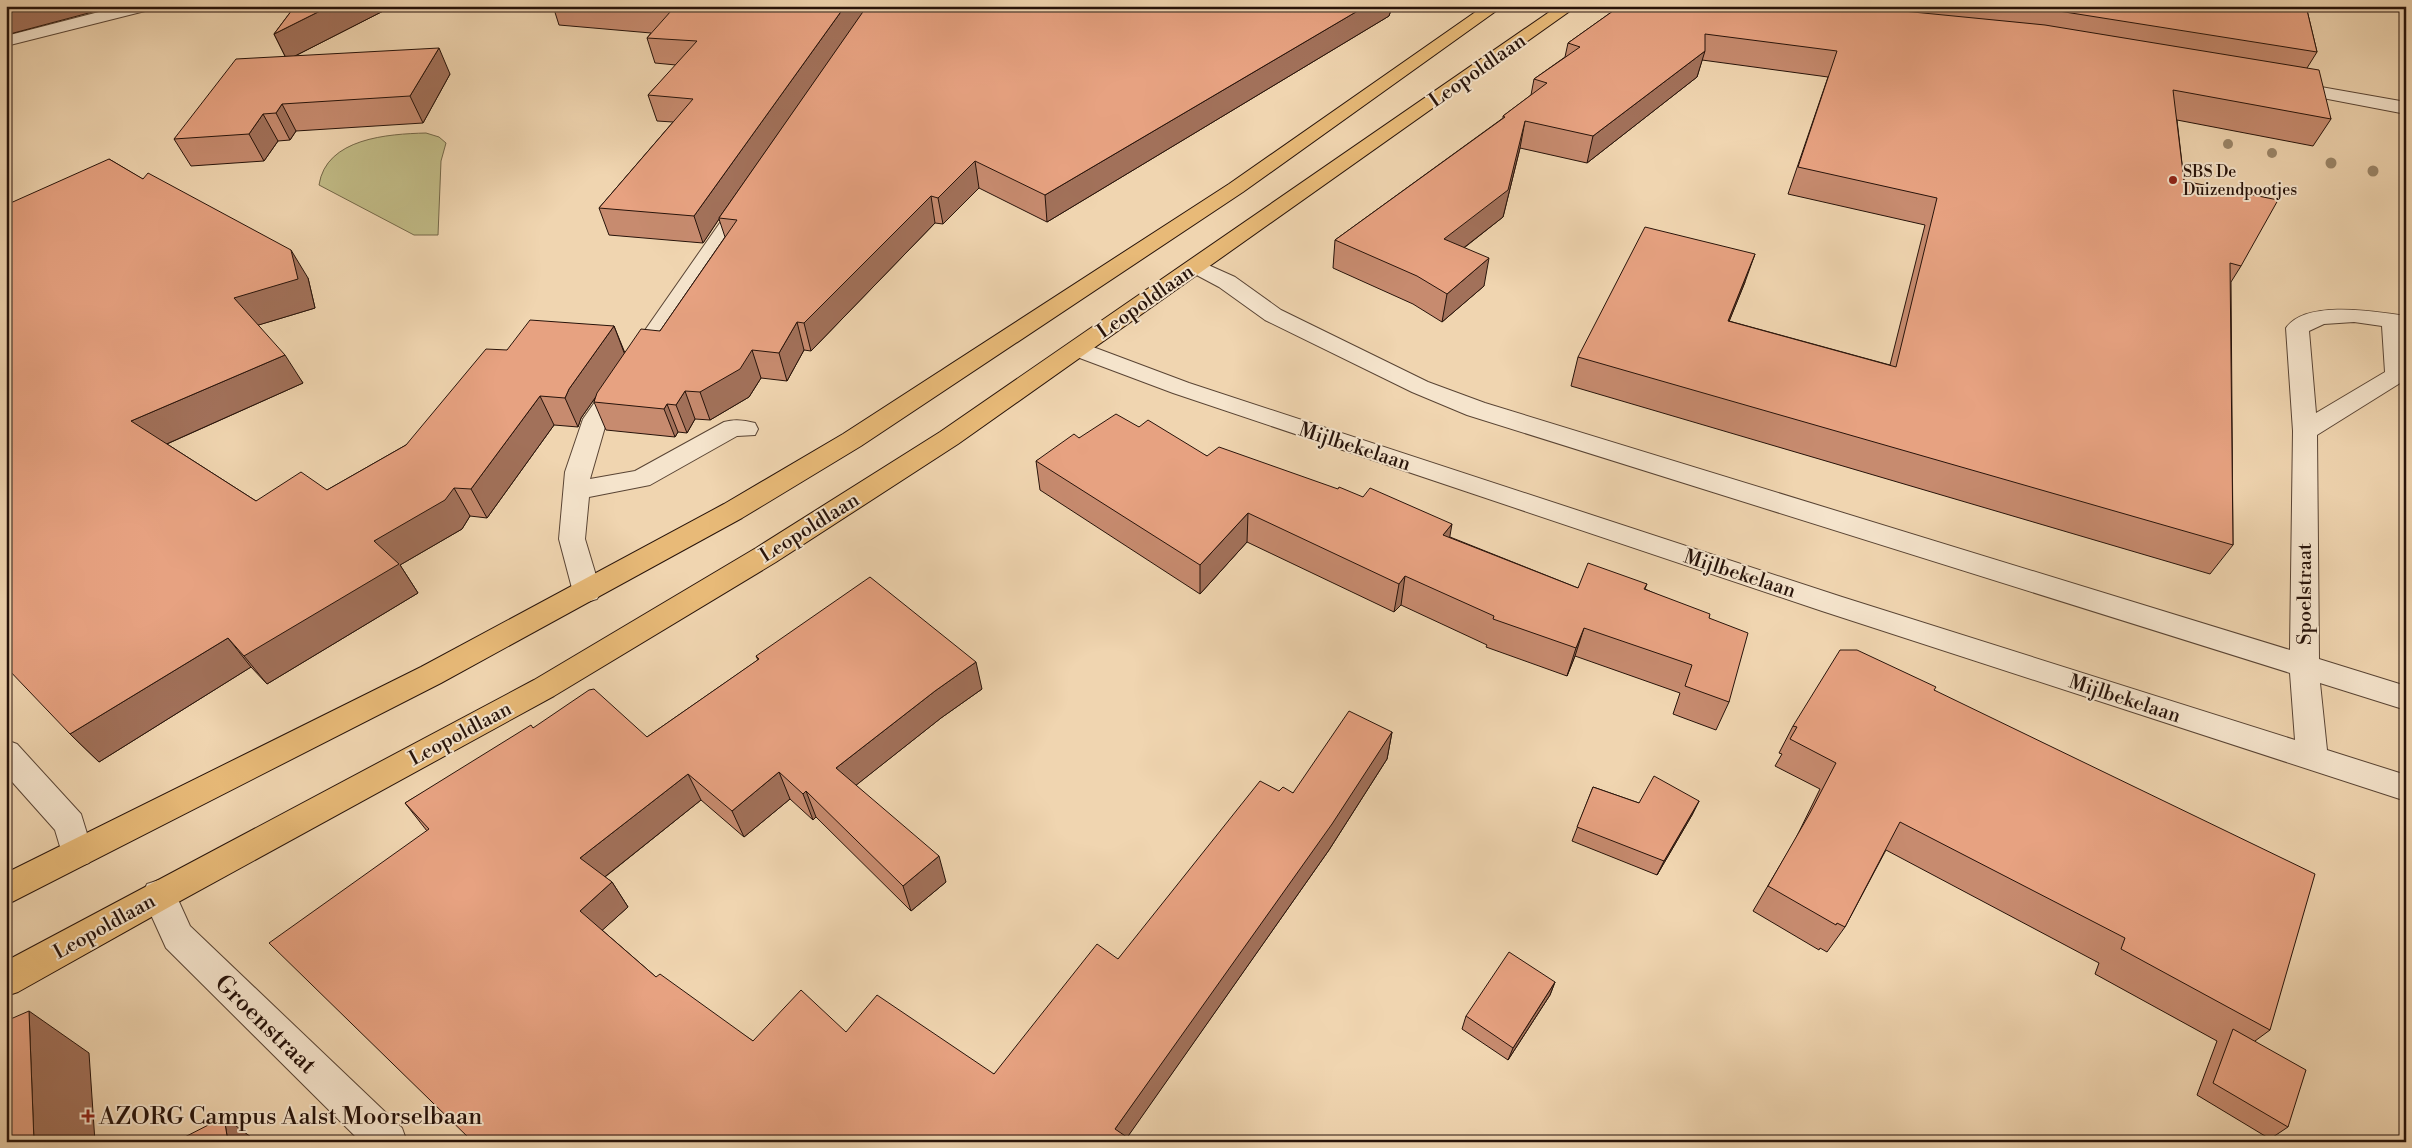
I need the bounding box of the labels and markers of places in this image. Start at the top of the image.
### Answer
place label: SBS De Duizendpootjes [2183,162,2297,200]
marker: SBS De Duizendpootjes [2167,174,2179,186]
place label: AZORG Campus Aalst Moorselbaan [98,1102,482,1132]
marker: AZORG Campus Aalst Moorselbaan [81,1109,95,1123]

